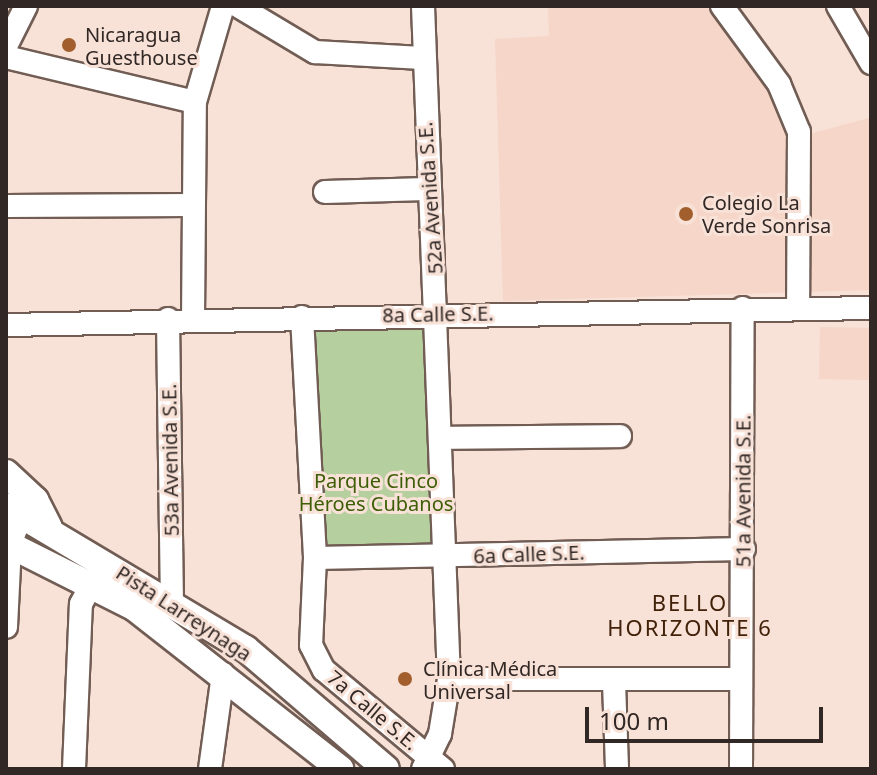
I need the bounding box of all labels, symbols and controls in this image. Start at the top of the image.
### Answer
place label: Nicaragua Guesthouse [85,22,198,69]
marker: Nicaragua Guesthouse [60,36,78,54]
street label: 52a Avenida S.E. [413,121,447,275]
place label: Colegio La Verde Sonrisa [702,190,831,237]
marker: Colegio La Verde Sonrisa [677,205,695,223]
street label: 8a Calle S.E. [382,301,494,327]
street label: 53a Avenida S.E. [157,384,183,536]
street label: 51a Avenida S.E. [731,415,755,567]
park label: Parque Cinco Héroes Cubanos [299,469,453,516]
street label: 6a Calle S.E. [473,540,585,568]
street label: Pista Larreynaga [112,560,256,666]
district label: BELLO HORIZONTE 6 [607,589,773,640]
place label: Clínica Médica Universal [423,656,557,703]
street label: 7a Calle S.E. [323,665,423,755]
marker: Clínica Médica Universal [394,668,416,690]
scale bar [589,691,827,741]
text: 100 m [599,704,669,737]

